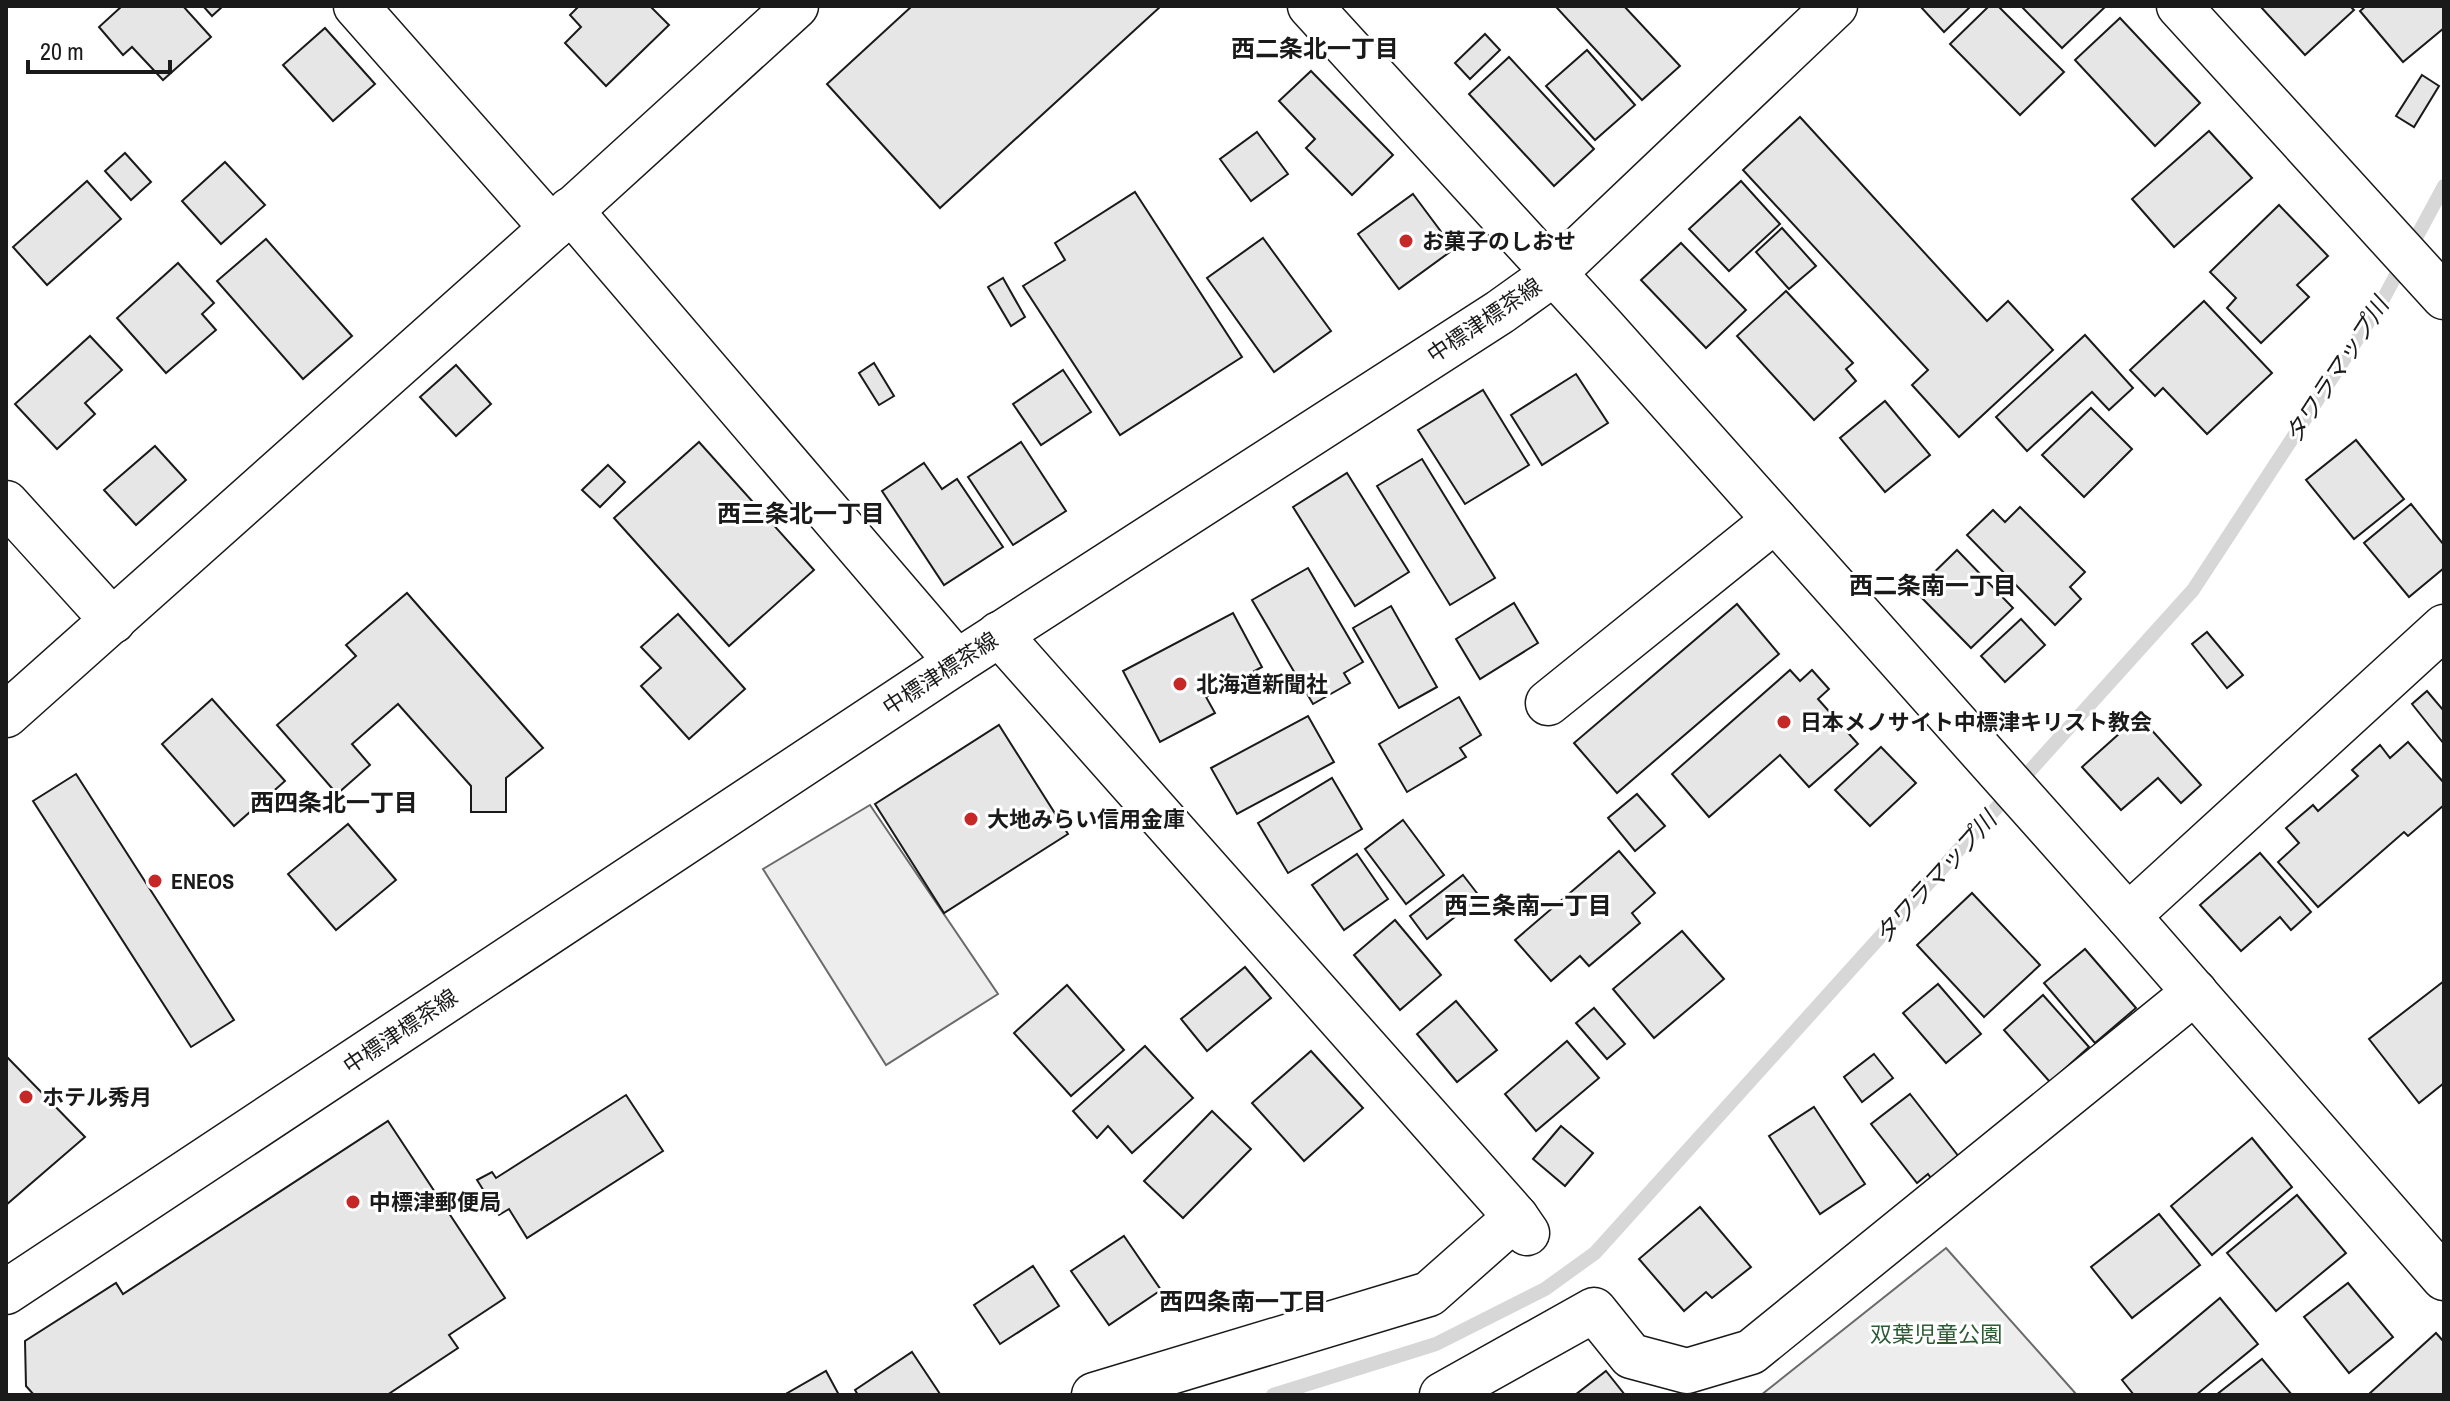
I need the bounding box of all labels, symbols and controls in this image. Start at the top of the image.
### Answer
scale bar [28,24,170,74]
district label: 西二条北一丁目 [1231,32,1399,64]
text: 20 m [40,35,84,67]
place label: お菓子のしおせ [1422,226,1576,256]
marker: お菓子のしおせ [1397,232,1415,250]
street label: 中標津標茶線 [1421,271,1547,369]
water label: タワラマップ川 [2277,288,2397,449]
district label: 西三条北一丁目 [717,497,885,529]
district label: 西二条南一丁目 [1849,569,2017,601]
street label: 中標津標茶線 [876,624,1004,722]
place label: 北海道新聞社 [1196,669,1328,699]
marker: 北海道新聞社 [1171,675,1189,693]
place label: 日本メノサイト中標津キリスト教会 [1800,707,2152,737]
marker: 日本メノサイト中標津キリスト教会 [1775,713,1793,731]
district label: 西四条北一丁目 [250,786,418,818]
water label: タワラマップ川 [1867,802,2005,950]
place label: 大地みらい信用金庫 [987,804,1185,834]
marker: 大地みらい信用金庫 [962,810,980,828]
place label: ENEOS [171,866,234,896]
marker: ENEOS [146,872,164,890]
district label: 西三条南一丁目 [1444,889,1612,921]
street label: 中標津標茶線 [337,982,463,1080]
place label: ホテル秀月 [42,1082,152,1112]
marker: ホテル秀月 [17,1088,35,1106]
place label: 中標津郵便局 [369,1187,501,1217]
marker: 中標津郵便局 [344,1193,362,1211]
district label: 西四条南一丁目 [1159,1285,1327,1317]
park label: 双葉児童公園 [1870,1319,2002,1349]

